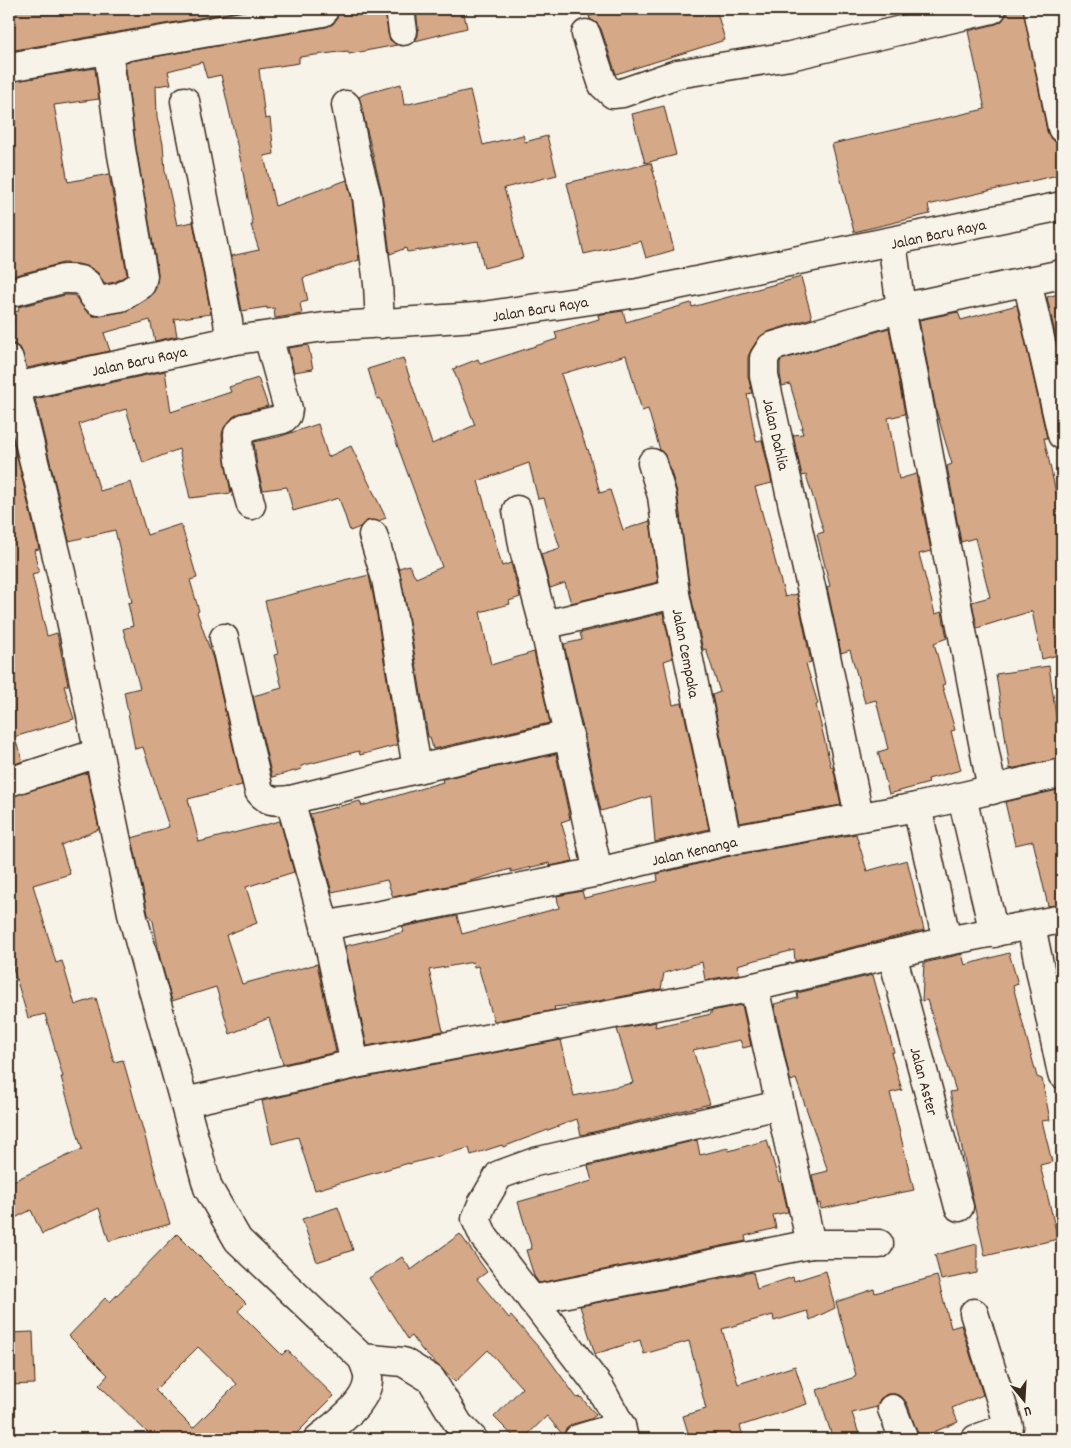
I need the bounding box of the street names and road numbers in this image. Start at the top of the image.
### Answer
street label: Jalan Baru Raya [889,214,989,257]
street label: Jalan Baru Raya [491,291,590,329]
street label: Jalan Baru Raya [90,341,190,384]
street label: Jalan Dahlia [755,396,794,473]
street label: Jalan Cempaka [665,607,705,701]
street label: Jalan Kenanga [650,831,740,873]
street label: Jalan Aster [902,1045,943,1119]

